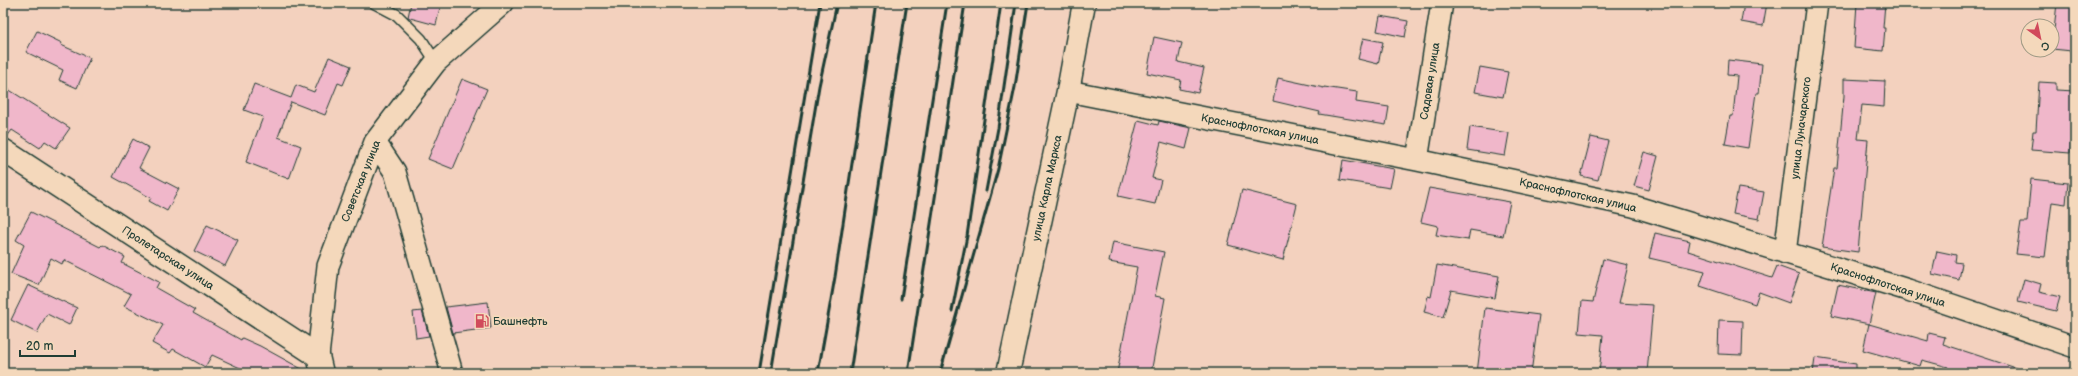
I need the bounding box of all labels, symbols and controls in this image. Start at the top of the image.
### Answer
north arrow [2020,18,2060,58]
text: С [2038,38,2052,54]
street label: Садовая улица [1417,41,1443,121]
street label: улица Луначарского [1788,76,1814,180]
street label: Краснофлотская улица [1200,111,1321,147]
street label: улица Карла Маркса [1029,133,1065,242]
street label: Советская улица [339,138,384,224]
street label: Краснофлотская улица [1518,175,1638,215]
street label: Пролетарская улица [120,223,217,293]
street label: Краснофлотская улица [1829,260,1948,310]
fuel station icon: Башнефть [474,313,490,329]
place label: Башнефть [493,315,548,328]
scale bar [20,332,75,358]
text: 20 m [26,339,53,354]

